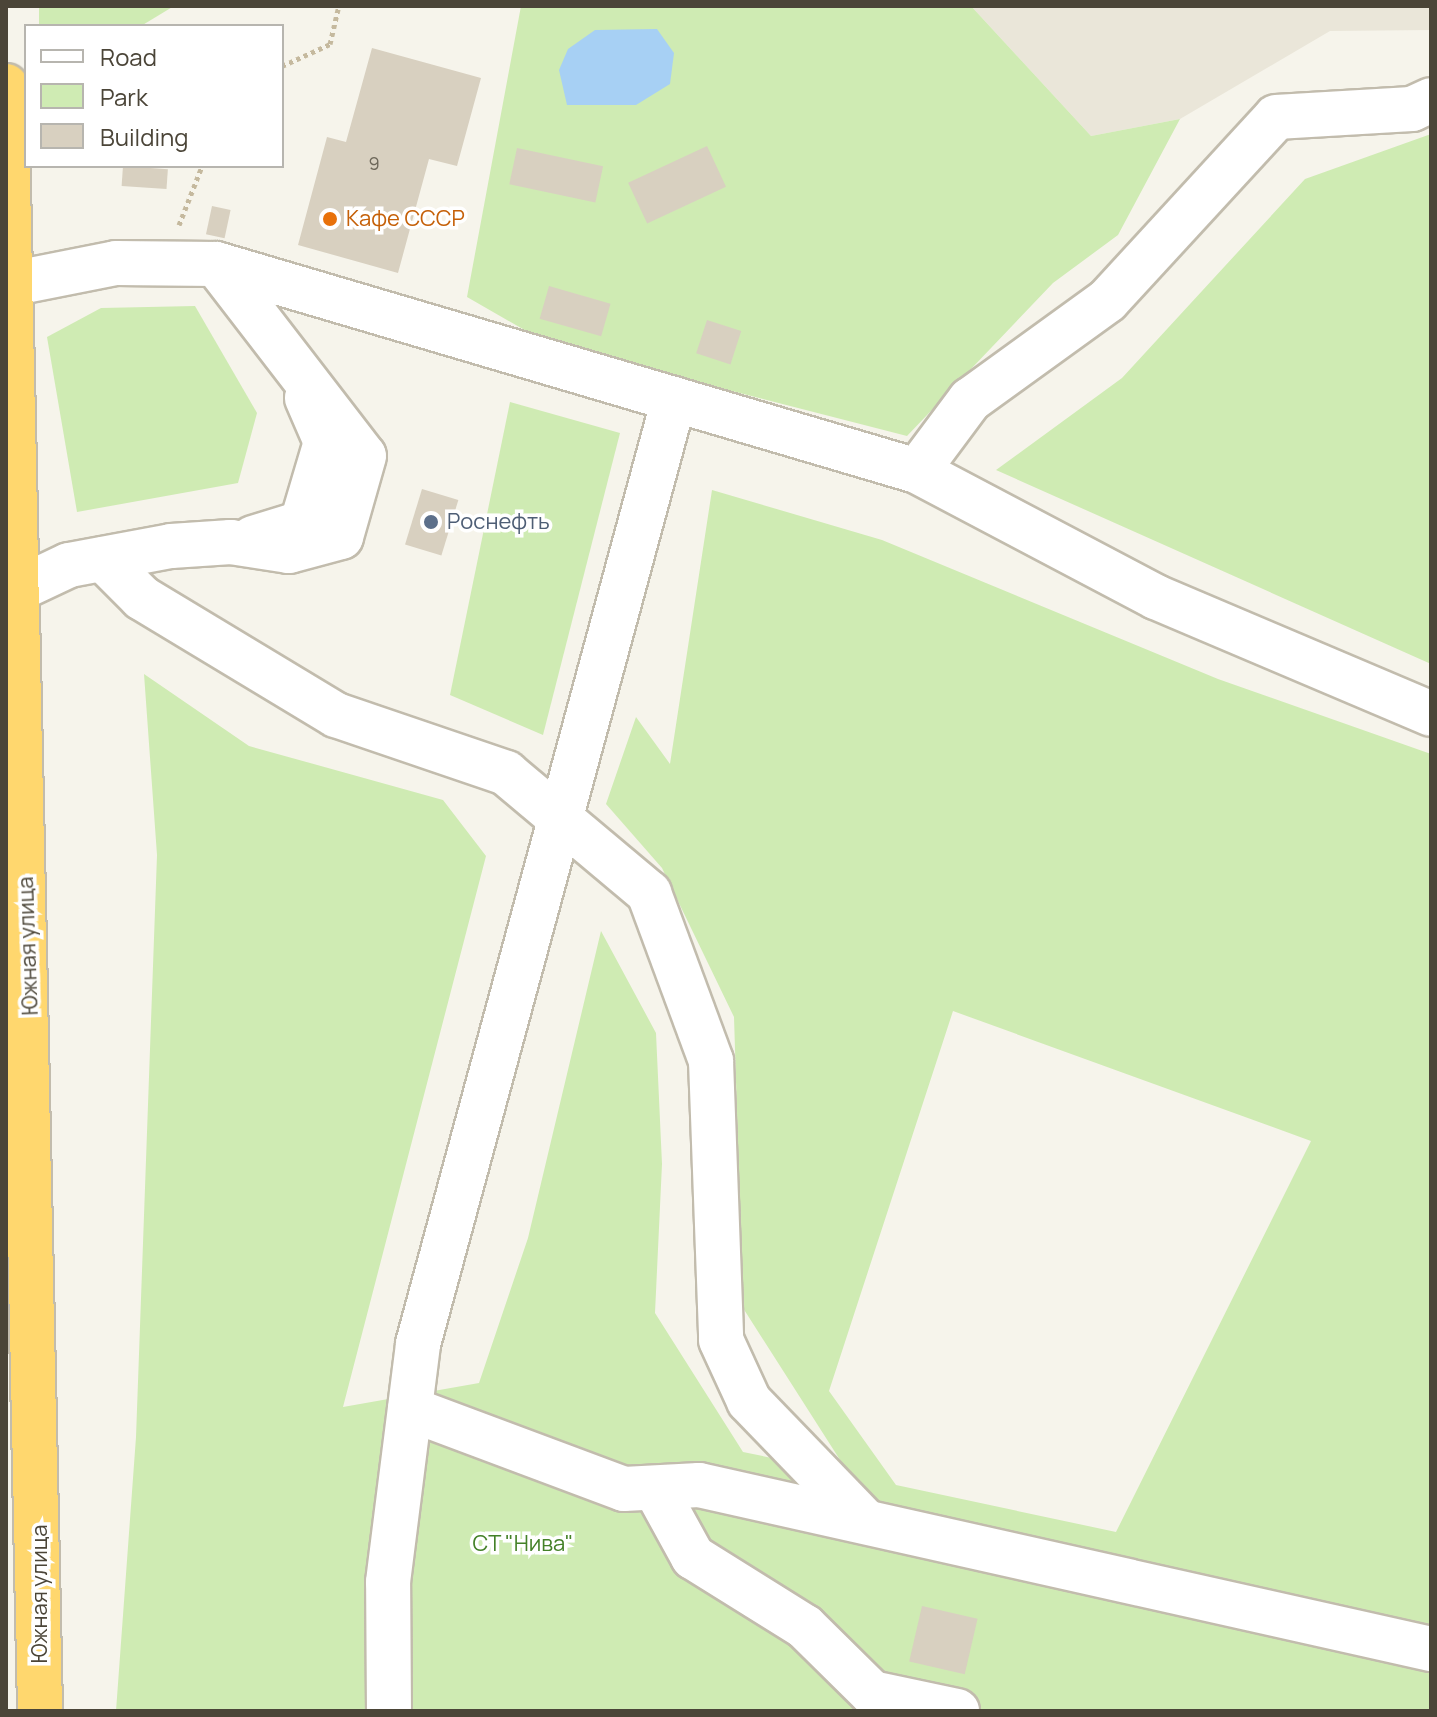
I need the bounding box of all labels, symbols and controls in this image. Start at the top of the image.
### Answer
legend [24,24,284,168]
text: Road [100,40,157,73]
text: Park [100,80,148,113]
text: Building [100,120,188,153]
house number: 9 [368,152,380,174]
place label: Кафе СССР [346,206,465,232]
marker: Кафе СССР [321,210,339,228]
place label: Роснефть [447,509,550,535]
marker: Роснефть [422,513,440,531]
street label: Южная улица [12,876,44,1016]
street label: Южная улица [27,1524,53,1664]
park label: СТ "Нива" [472,1531,574,1557]

